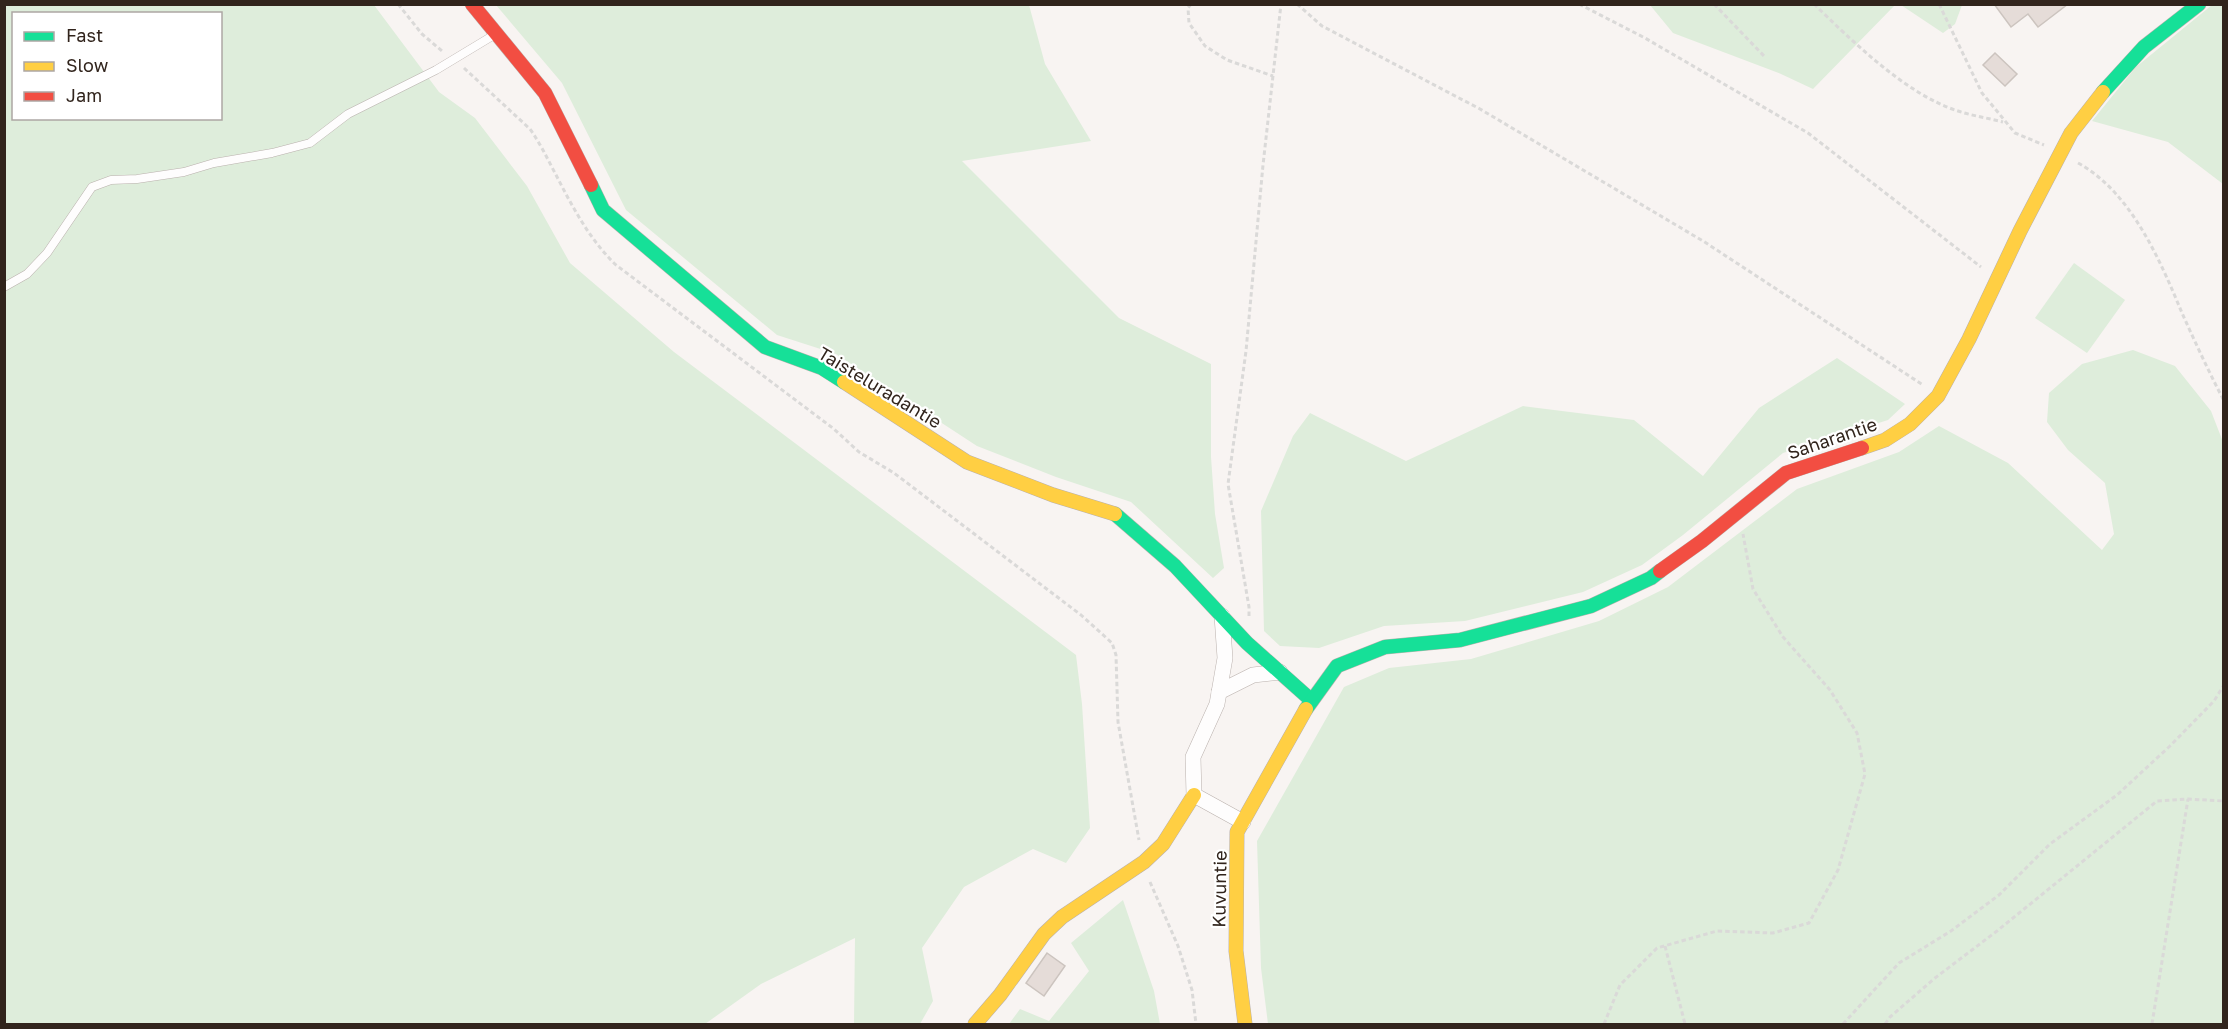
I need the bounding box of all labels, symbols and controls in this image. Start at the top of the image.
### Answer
legend [12,12,222,120]
text: Fast [66,24,103,46]
text: Slow [66,54,109,76]
text: Jam [66,84,102,106]
street label: Taisteluradantie [814,342,946,432]
street label: Saharantie [1784,412,1880,464]
street label: Kuvuntie [1207,850,1231,928]

